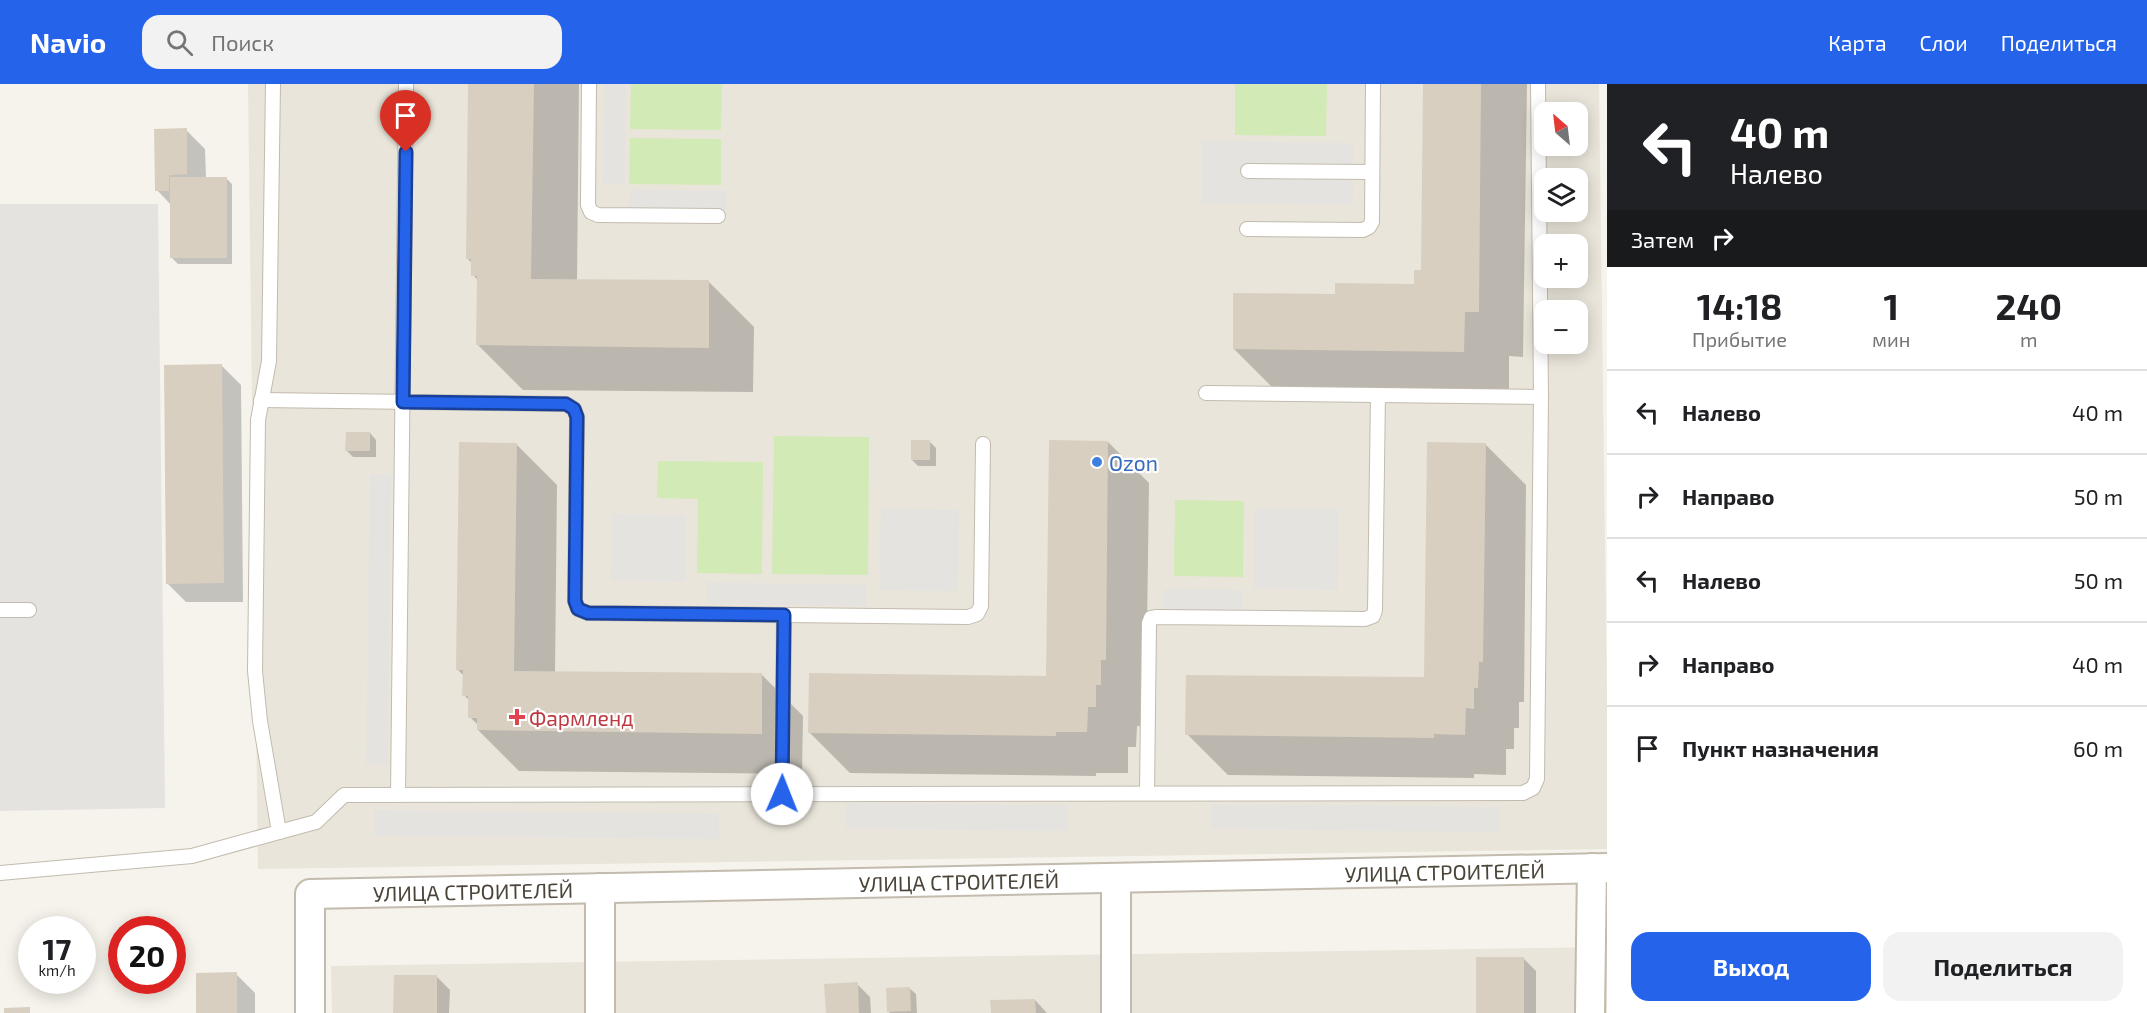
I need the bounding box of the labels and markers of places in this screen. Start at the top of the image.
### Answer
pin [380,90,431,152]
place label: Ozon [1109,450,1158,475]
marker: Ozon [1090,455,1104,469]
place label: Фармленд [529,705,634,730]
marker: Фармленд [510,710,524,724]

